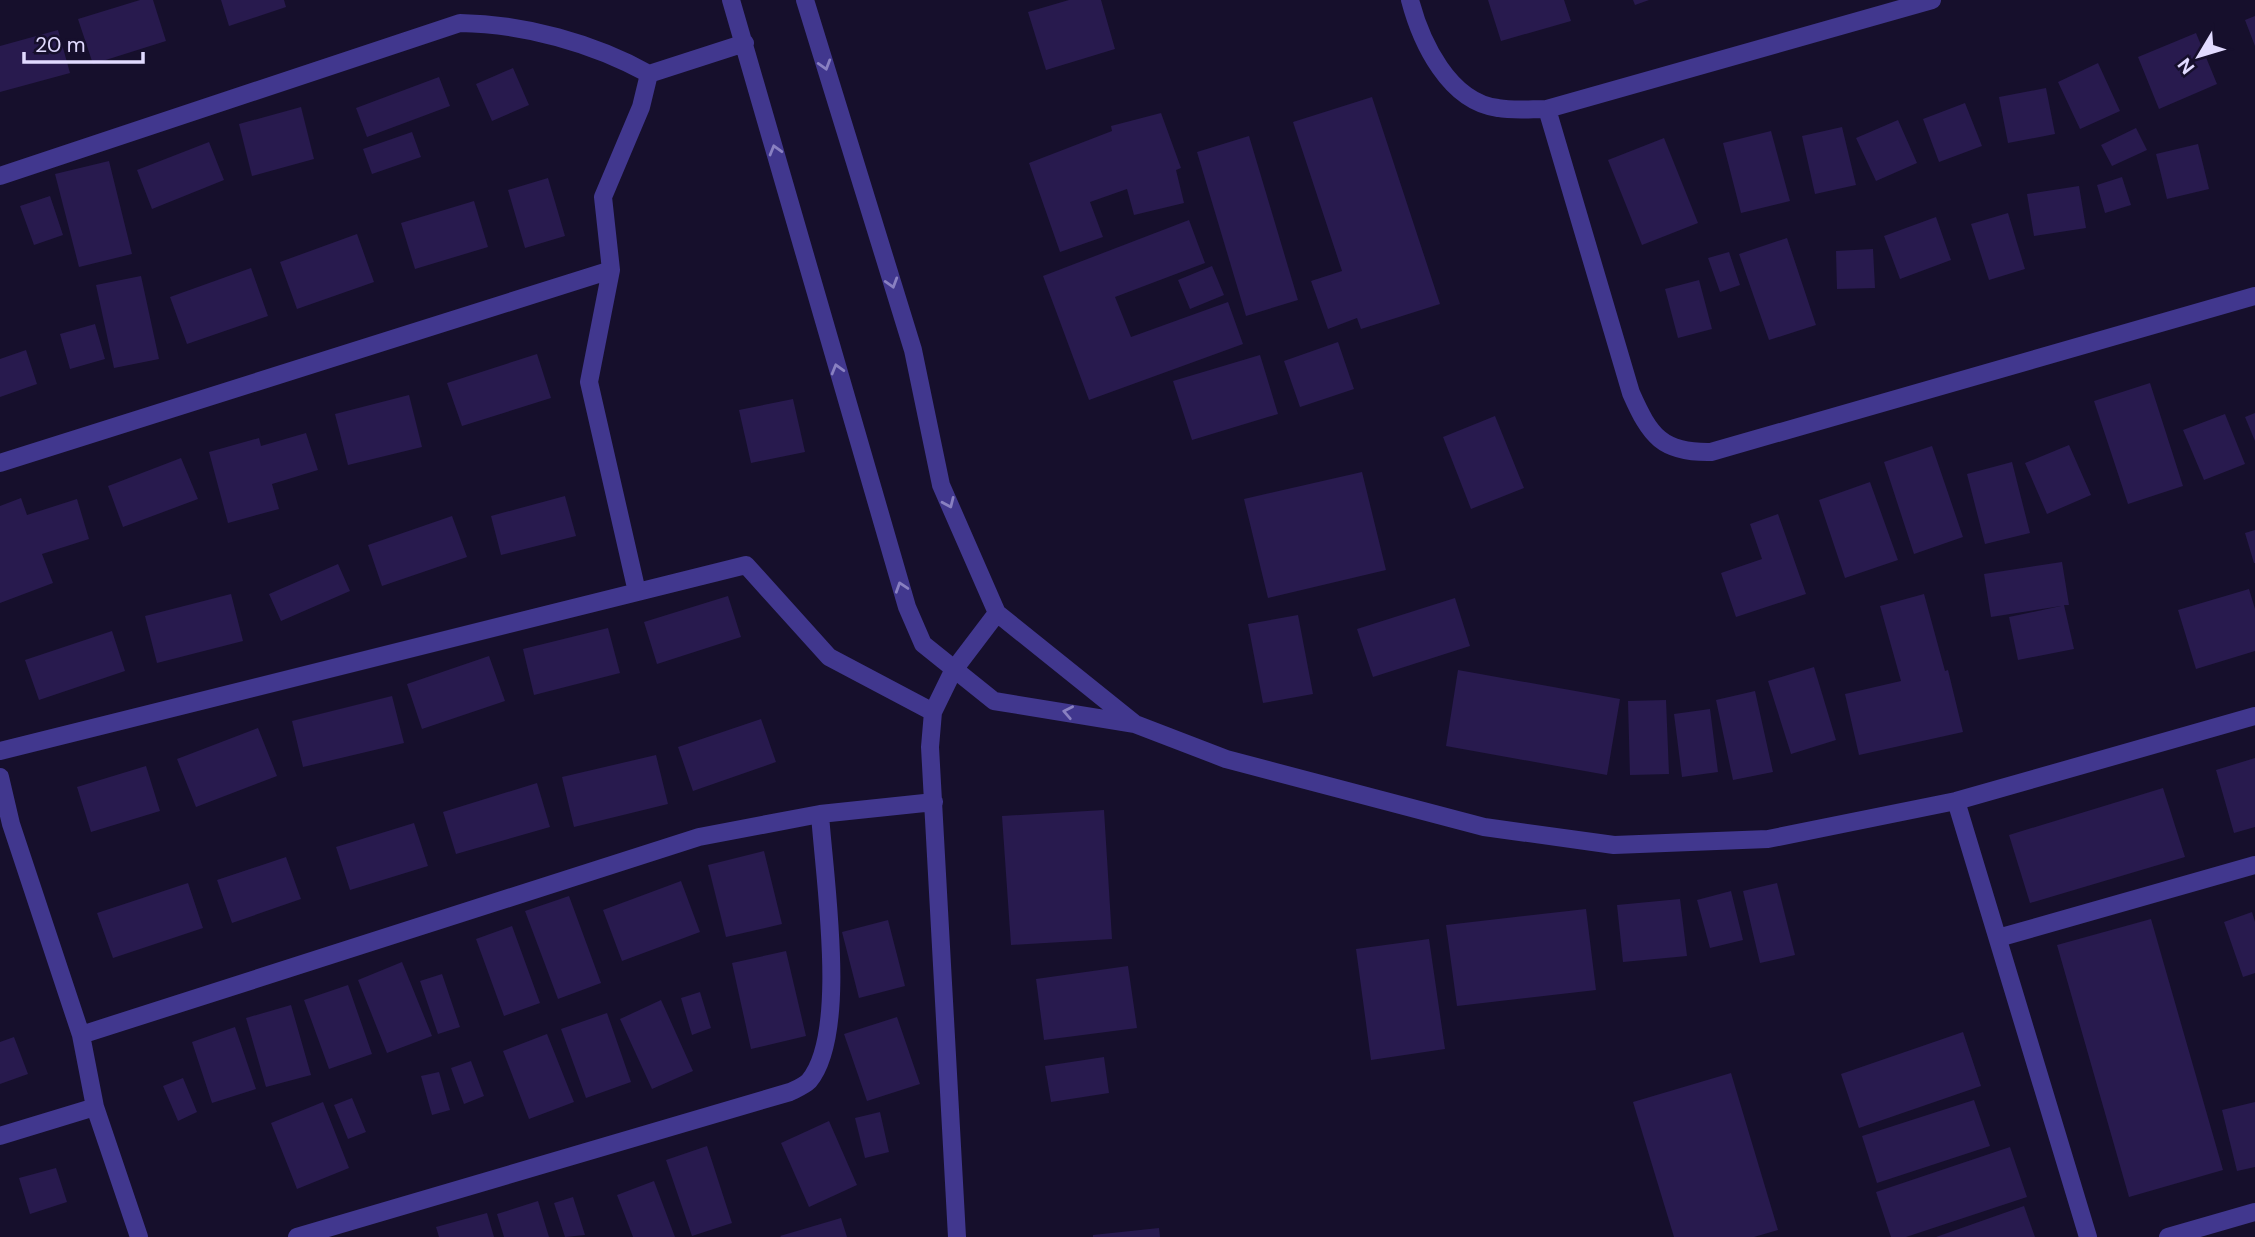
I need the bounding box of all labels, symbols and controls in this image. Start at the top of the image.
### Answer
scale bar [24,21,144,65]
north arrow [2164,21,2234,91]
text: 20 m [35,31,86,59]
text: N [2172,53,2200,79]
one-way arrow [817,59,832,71]
one-way arrow [769,144,784,156]
one-way arrow [884,276,898,288]
one-way arrow [831,363,846,375]
one-way arrow [941,495,955,508]
one-way arrow [895,581,909,594]
one-way arrow [1062,705,1074,720]

